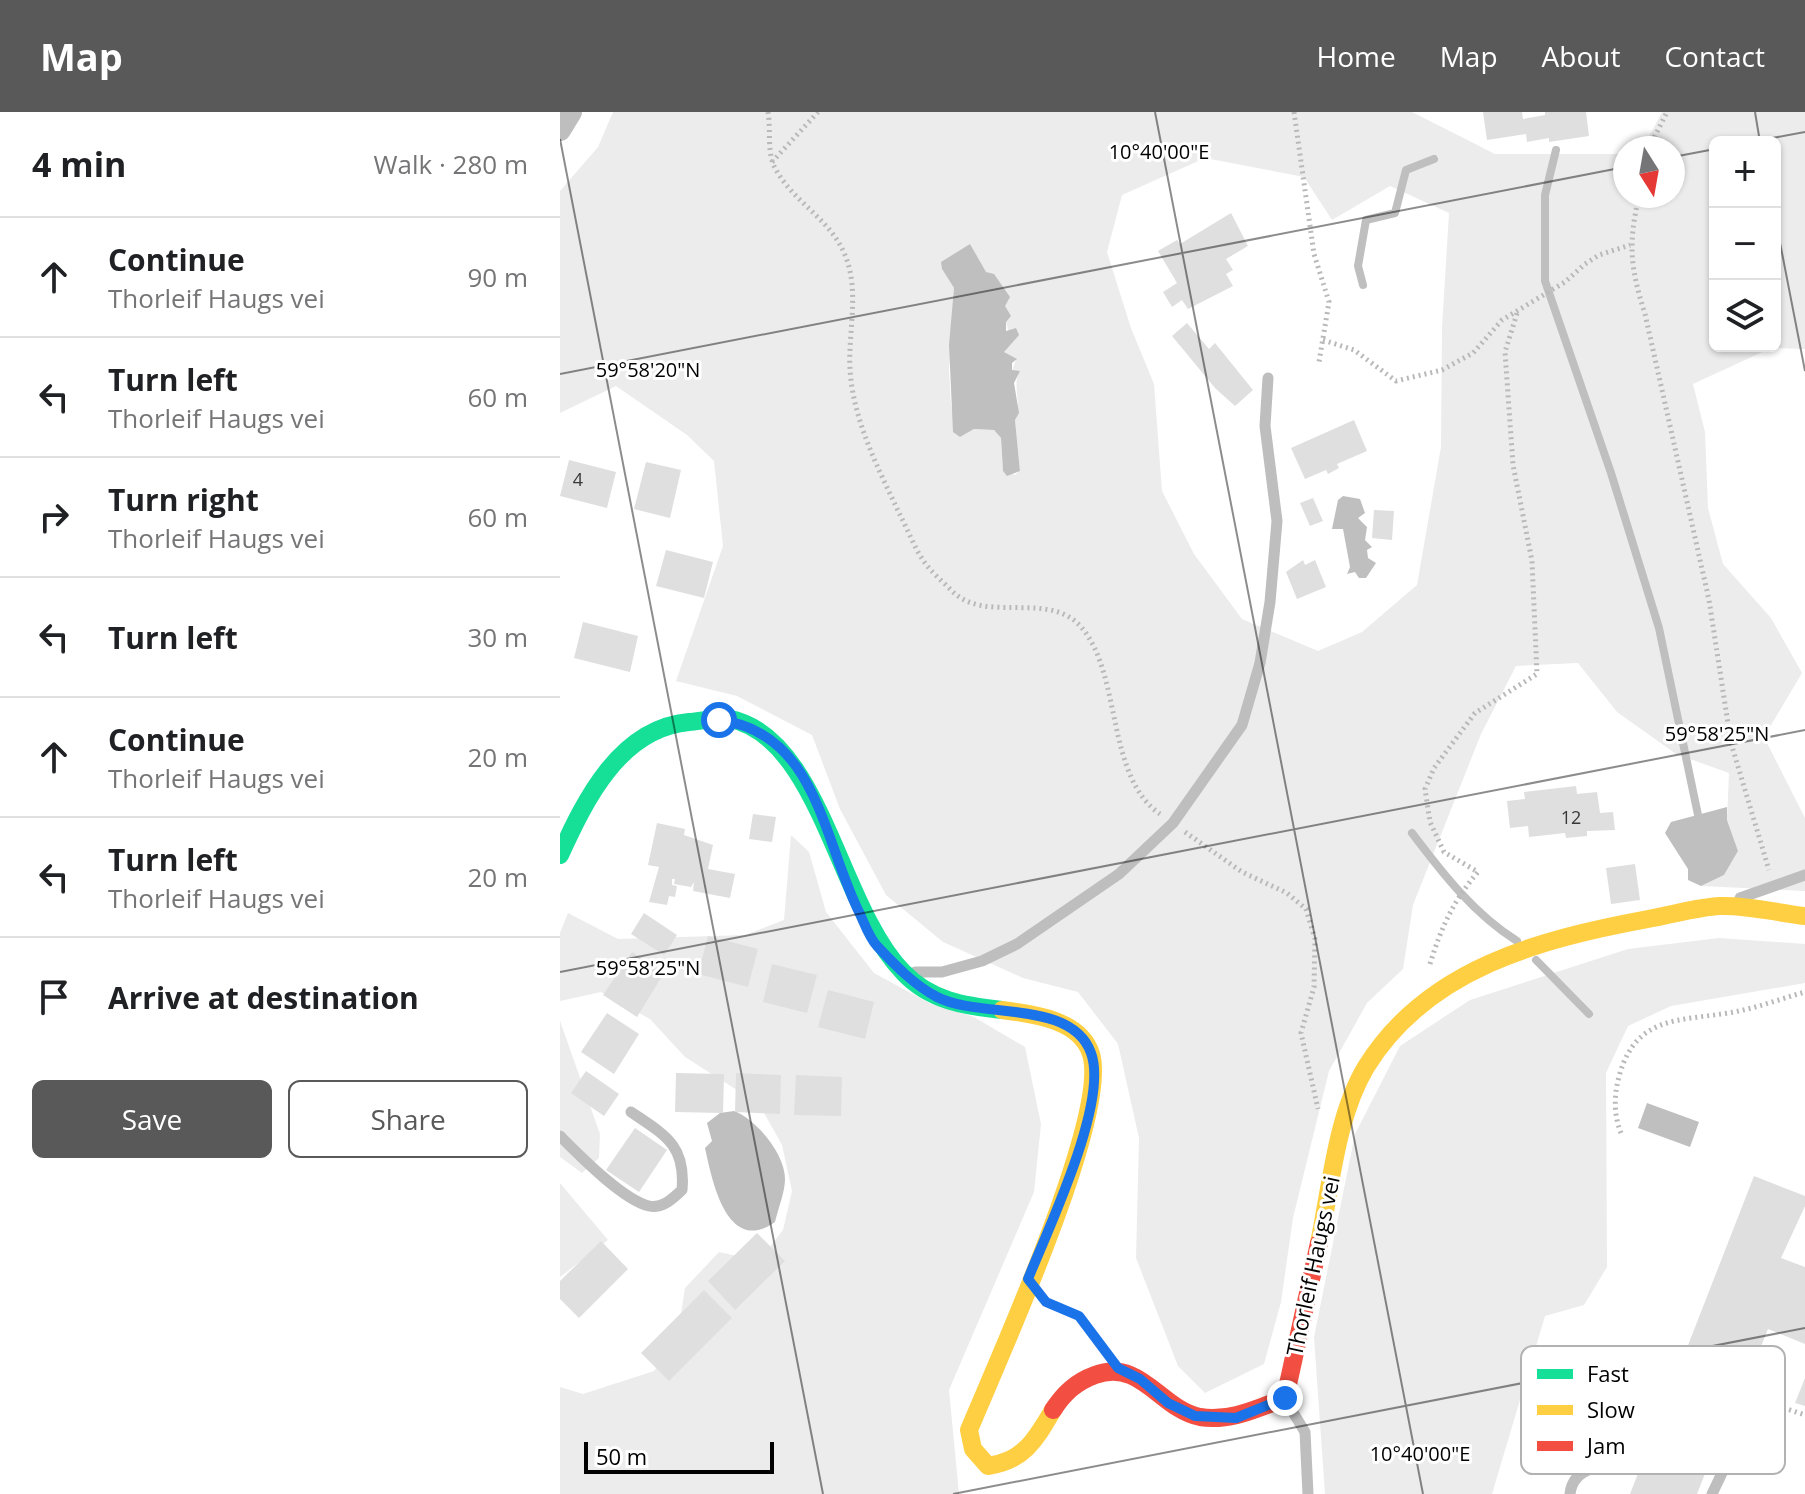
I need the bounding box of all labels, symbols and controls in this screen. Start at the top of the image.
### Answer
text: Map [40,30,123,82]
text: Home [1317,37,1396,75]
text: Map [1440,37,1498,75]
text: About [1542,37,1620,75]
text: Contact [1664,37,1765,75]
north arrow [1613,136,1685,208]
map controls [1709,136,1781,352]
button: + [1709,136,1781,208]
text: 10°40'00"E [1109,138,1209,165]
text: 4 min [32,141,126,187]
text: Walk · 280 m [374,146,528,182]
button: − [1709,208,1781,280]
text: Continue [108,239,245,280]
icon: ahead [32,255,76,299]
text: 90 m [467,259,528,295]
text: Thorleif Haugs vei [108,280,325,316]
button: layers [1709,280,1781,352]
text: 59°58'20"N [596,356,700,383]
text: Turn left [108,359,238,400]
icon: left [32,375,76,419]
text: 60 m [467,379,528,415]
text: Thorleif Haugs vei [108,400,325,436]
house number: 4 [573,467,583,491]
text: Turn right [108,479,259,520]
icon: right [32,495,76,539]
text: 60 m [467,499,528,535]
text: Thorleif Haugs vei [108,520,325,556]
icon: left [32,615,76,659]
text: Turn left [108,617,238,658]
text: 30 m [467,619,528,655]
route start [701,702,737,738]
text: Continue [108,719,245,760]
text: 59°58'25"N [1665,720,1769,747]
icon: ahead [32,735,76,779]
text: 20 m [467,739,528,775]
text: Thorleif Haugs vei [108,760,325,796]
house number: 12 [1561,805,1581,829]
text: Turn left [108,839,238,880]
icon: left [32,855,76,899]
text: 20 m [467,859,528,895]
text: Thorleif Haugs vei [108,880,325,916]
text: 59°58'25"N [596,954,700,981]
icon: arrive [32,975,76,1019]
text: Arrive at destination [108,977,419,1018]
button: Save [32,1080,272,1158]
button: Share [288,1080,528,1158]
street label: Thorleif Haugs vei [1278,1173,1346,1359]
legend [1521,1346,1785,1474]
text: Fast [1587,1358,1629,1388]
route end [1267,1380,1303,1416]
text: Slow [1587,1394,1635,1424]
text: Jam [1585,1430,1626,1460]
scale bar [584,1438,774,1474]
text: 10°40'00"E [1370,1440,1470,1467]
text: 50 m [596,1441,647,1471]

